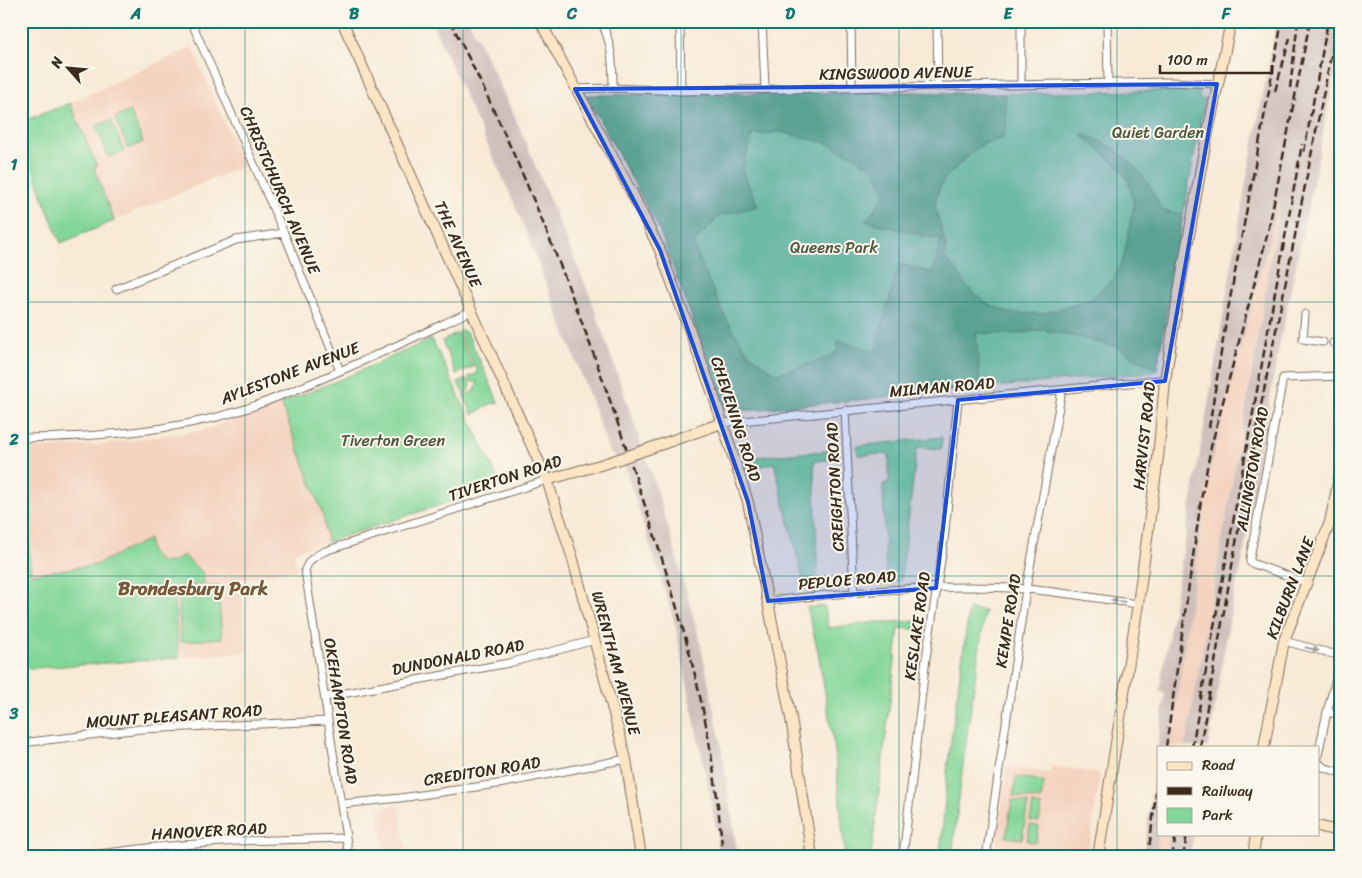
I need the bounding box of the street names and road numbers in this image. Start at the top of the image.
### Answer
street label: KINGSWOOD AVENUE [819,57,974,89]
street label: CHRISTCHURCH AVENUE [231,101,329,280]
street label: THE AVENUE [426,196,491,293]
street label: AYLESTONE AVENUE [215,333,365,413]
street label: CHEVENING ROAD [702,353,770,486]
street label: MILMAN ROAD [888,368,996,406]
street label: HARVIST ROAD [1124,380,1164,492]
street label: ALLINGTON ROAD [1227,404,1277,534]
street label: CREIGHTON ROAD [817,421,853,552]
street label: TIVERTON ROAD [445,446,566,510]
street label: KILBURN LANE [1257,532,1323,643]
street label: PEPLOE ROAD [797,561,898,599]
street label: KESLAKE ROAD [895,569,939,682]
street label: KEMPE ROAD [986,572,1030,670]
street label: WRENTHAM AVENUE [583,588,649,739]
street label: DUNDONALD ROAD [389,630,527,684]
street label: OKEHAMPTON ROAD [315,636,367,787]
street label: MOUNT PLEASANT ROAD [85,695,263,737]
street label: CREDITON ROAD [422,747,543,795]
street label: HANOVER ROAD [150,813,268,849]

